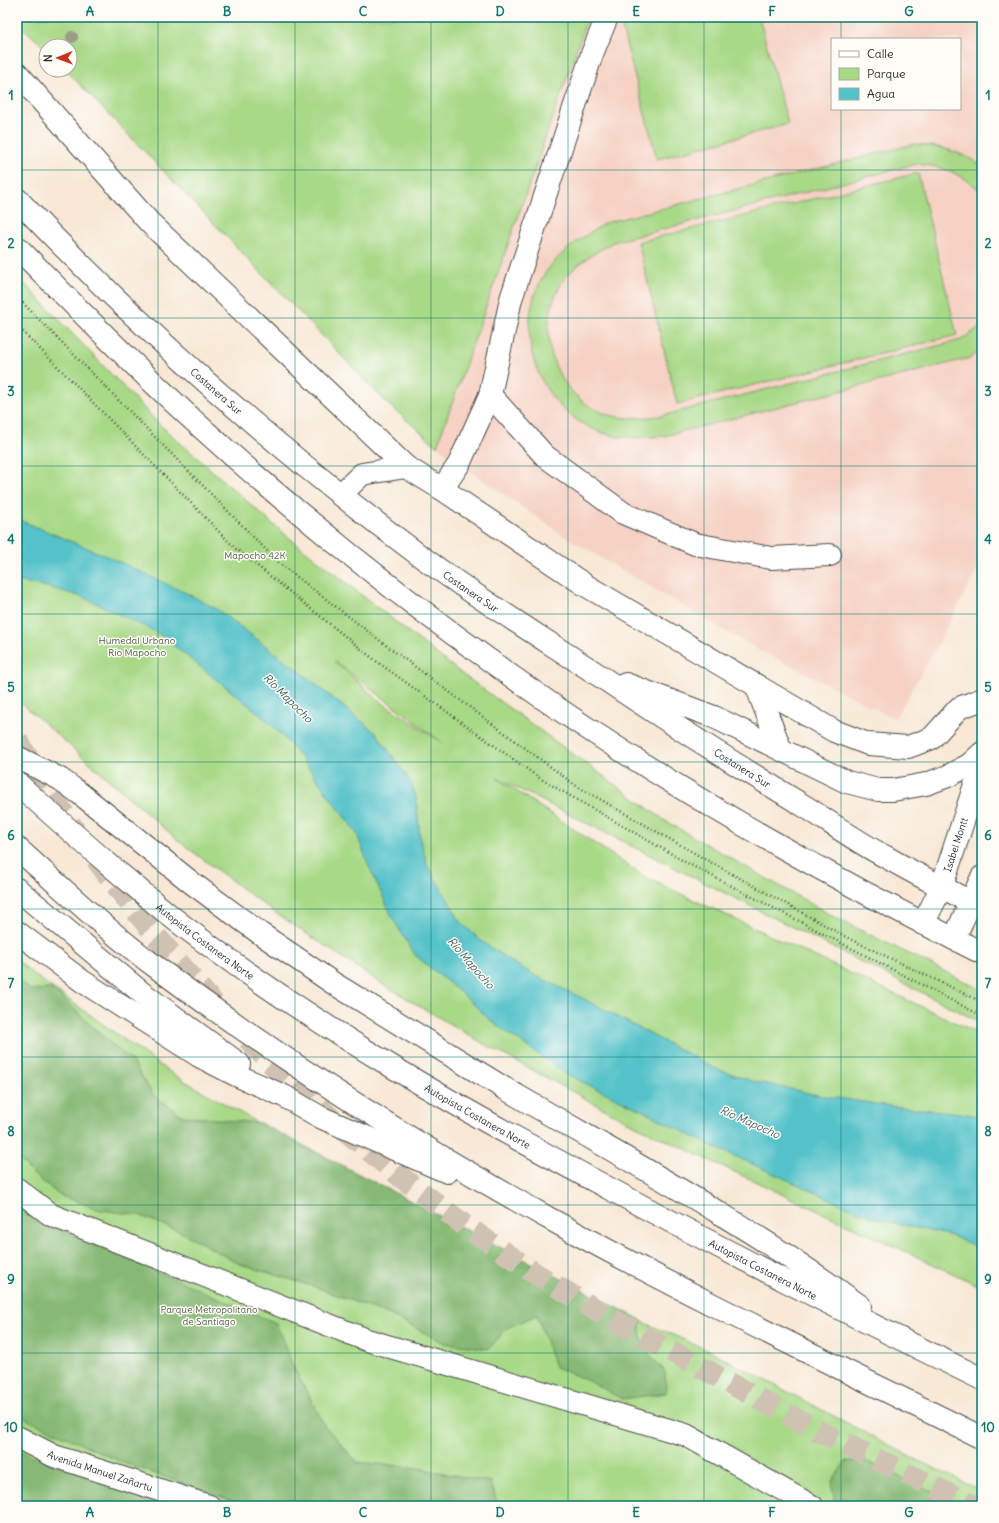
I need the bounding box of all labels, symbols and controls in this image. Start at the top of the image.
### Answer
text: A [86,3,95,20]
text: B [223,3,232,20]
text: C [359,3,368,20]
text: D [495,3,505,20]
text: E [632,3,640,20]
text: F [768,3,776,20]
text: G [904,3,914,20]
north arrow [38,38,78,78]
legend [831,38,961,110]
text: Calle [867,46,894,61]
text: N [41,54,55,62]
text: Parque [867,66,906,81]
text: Agua [867,86,895,101]
text: 1 [8,87,14,104]
text: 1 [985,87,991,104]
text: 2 [7,235,15,252]
text: 2 [984,235,992,252]
street label: Costanera Sur [188,365,245,418]
text: 3 [7,383,15,400]
text: 3 [984,383,992,400]
text: 4 [7,531,15,548]
text: 4 [984,531,992,548]
park label: Mapocho 42K [224,549,287,562]
street label: Costanera Sur [440,568,501,615]
park label: Humedal Urbano Río Mapocho [99,634,176,659]
water label: Río Mapocho [260,670,316,726]
text: 5 [7,679,15,696]
text: 5 [984,679,992,696]
street label: Costanera Sur [711,746,773,791]
street label: Isabel Montt [941,815,971,874]
text: 6 [7,827,15,844]
text: 6 [984,827,992,844]
street label: Autopista Costanera Norte [153,901,257,983]
water label: Río Mapocho [445,934,498,992]
text: 7 [8,975,15,992]
text: 7 [985,975,992,992]
street label: Autopista Costanera Norte [422,1081,533,1152]
water label: Río Mapocho [718,1103,783,1142]
text: 8 [7,1123,15,1140]
text: 8 [984,1123,992,1140]
street label: Autopista Costanera Norte [707,1237,819,1303]
text: 9 [7,1271,15,1288]
text: 9 [984,1271,992,1288]
park label: Parque Metropolitano de Santiago [160,1303,258,1328]
text: 10 [4,1419,18,1436]
text: 10 [981,1419,995,1436]
street label: Avenida Manuel Zañartu [45,1448,154,1494]
text: A [86,1504,95,1521]
text: B [223,1504,232,1521]
text: C [359,1504,368,1521]
text: D [495,1504,505,1521]
text: E [632,1504,640,1521]
text: F [768,1504,776,1521]
text: G [904,1504,914,1521]

